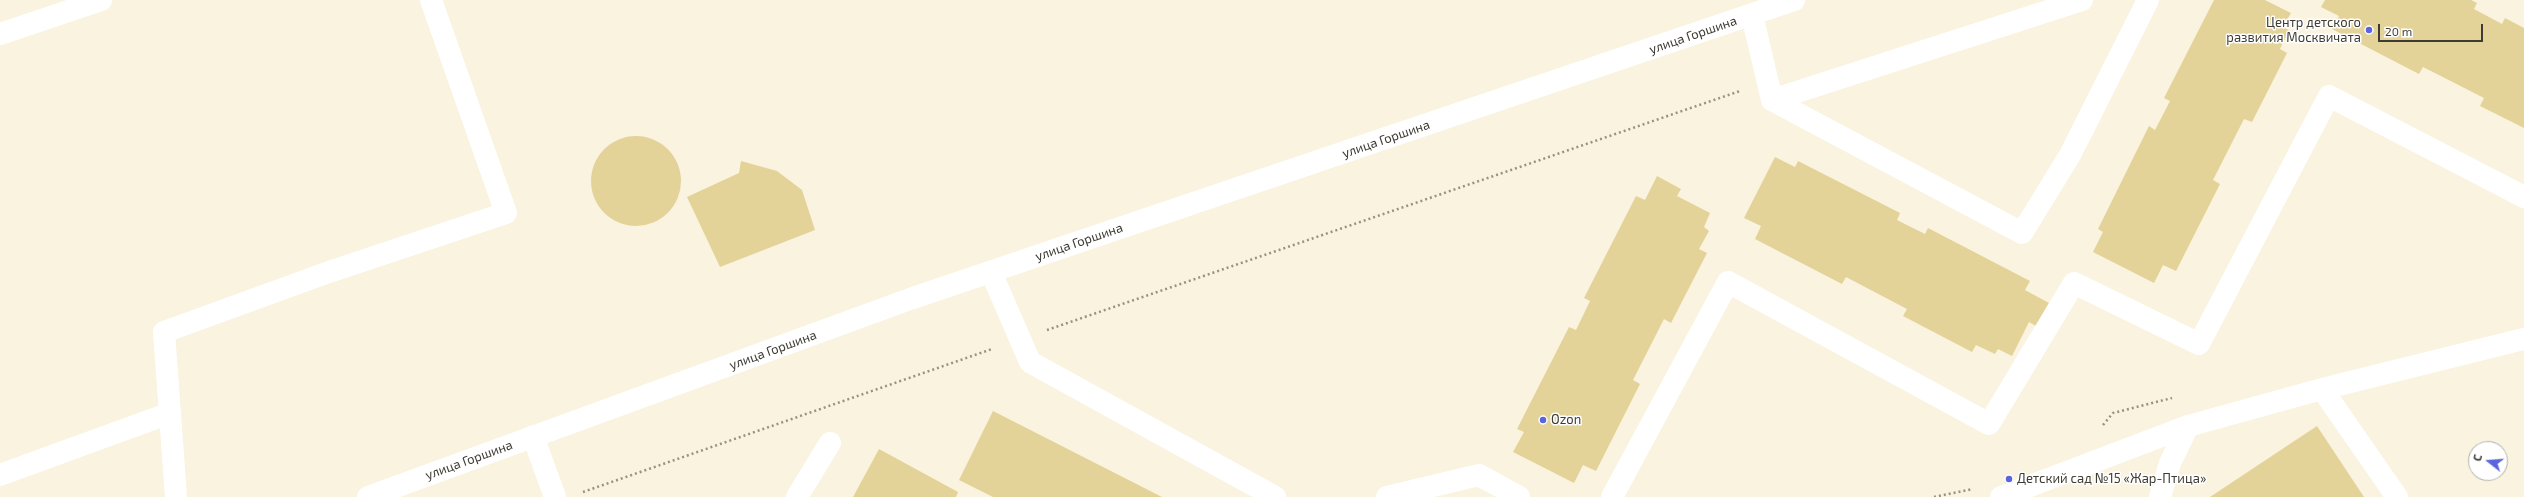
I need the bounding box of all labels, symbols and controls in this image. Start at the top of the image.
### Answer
street label: улица Горшина [1647,13,1739,57]
place label: Центр детского развития Москвичата [2226,15,2361,46]
scale bar [2380,16,2485,42]
text: 20 m [2385,24,2412,38]
marker: Центр детского развития Москвичата [2364,25,2374,35]
street label: улица Горшина [1340,117,1432,161]
street label: улица Горшина [1033,220,1125,264]
street label: улица Горшина [727,327,819,373]
place label: Ozon [1551,412,1581,428]
marker: Ozon [1538,415,1548,425]
street label: улица Горшина [423,437,515,483]
north arrow [2468,441,2508,481]
text: С [2470,453,2484,463]
place label: Детский сад №15 «Жар-Птица» [2017,471,2206,487]
marker: Детский сад №15 «Жар-Птица» [2004,474,2014,484]

